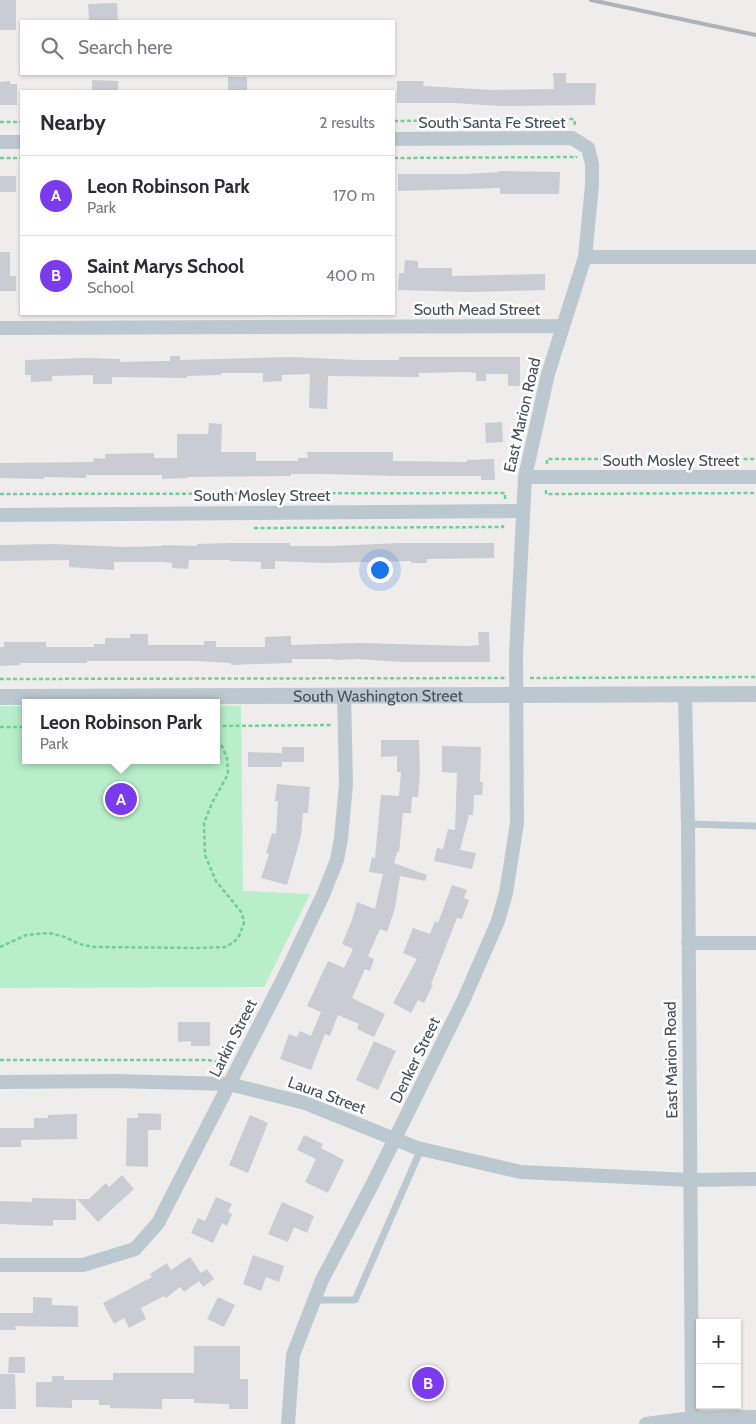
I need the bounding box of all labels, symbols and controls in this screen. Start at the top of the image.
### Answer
search box [20,20,395,75]
icon: search [38,34,66,62]
text: Search here [78,36,172,59]
text: Nearby [40,110,106,135]
text: 2 results [319,113,375,132]
street label: South Santa Fe Street [418,113,566,132]
text: Leon Robinson Park [87,175,250,198]
text: A [51,186,61,205]
text: 170 m [333,186,375,205]
text: Park [87,198,116,217]
text: Saint Marys School [87,255,244,278]
text: B [51,266,61,285]
text: 400 m [326,266,375,285]
text: School [87,278,134,297]
street label: South Mead Street [414,300,541,319]
street label: East Marion Road [500,356,544,474]
street label: South Mosley Street [602,451,740,470]
street label: South Mosley Street [193,486,331,505]
your location [367,557,393,583]
street label: South Washington Street [293,686,464,705]
popup [22,699,220,764]
text: Leon Robinson Park [40,711,202,734]
text: Park [40,734,69,753]
pin: A [105,780,137,818]
street label: Larkin Street [205,995,261,1080]
street label: East Marion Road [660,1001,682,1119]
street label: Denker Street [386,1013,444,1106]
street label: Laura Street [285,1072,369,1118]
map controls [696,1319,741,1409]
button: + [696,1319,741,1364]
pin: B [412,1364,444,1402]
button: − [696,1364,741,1409]

